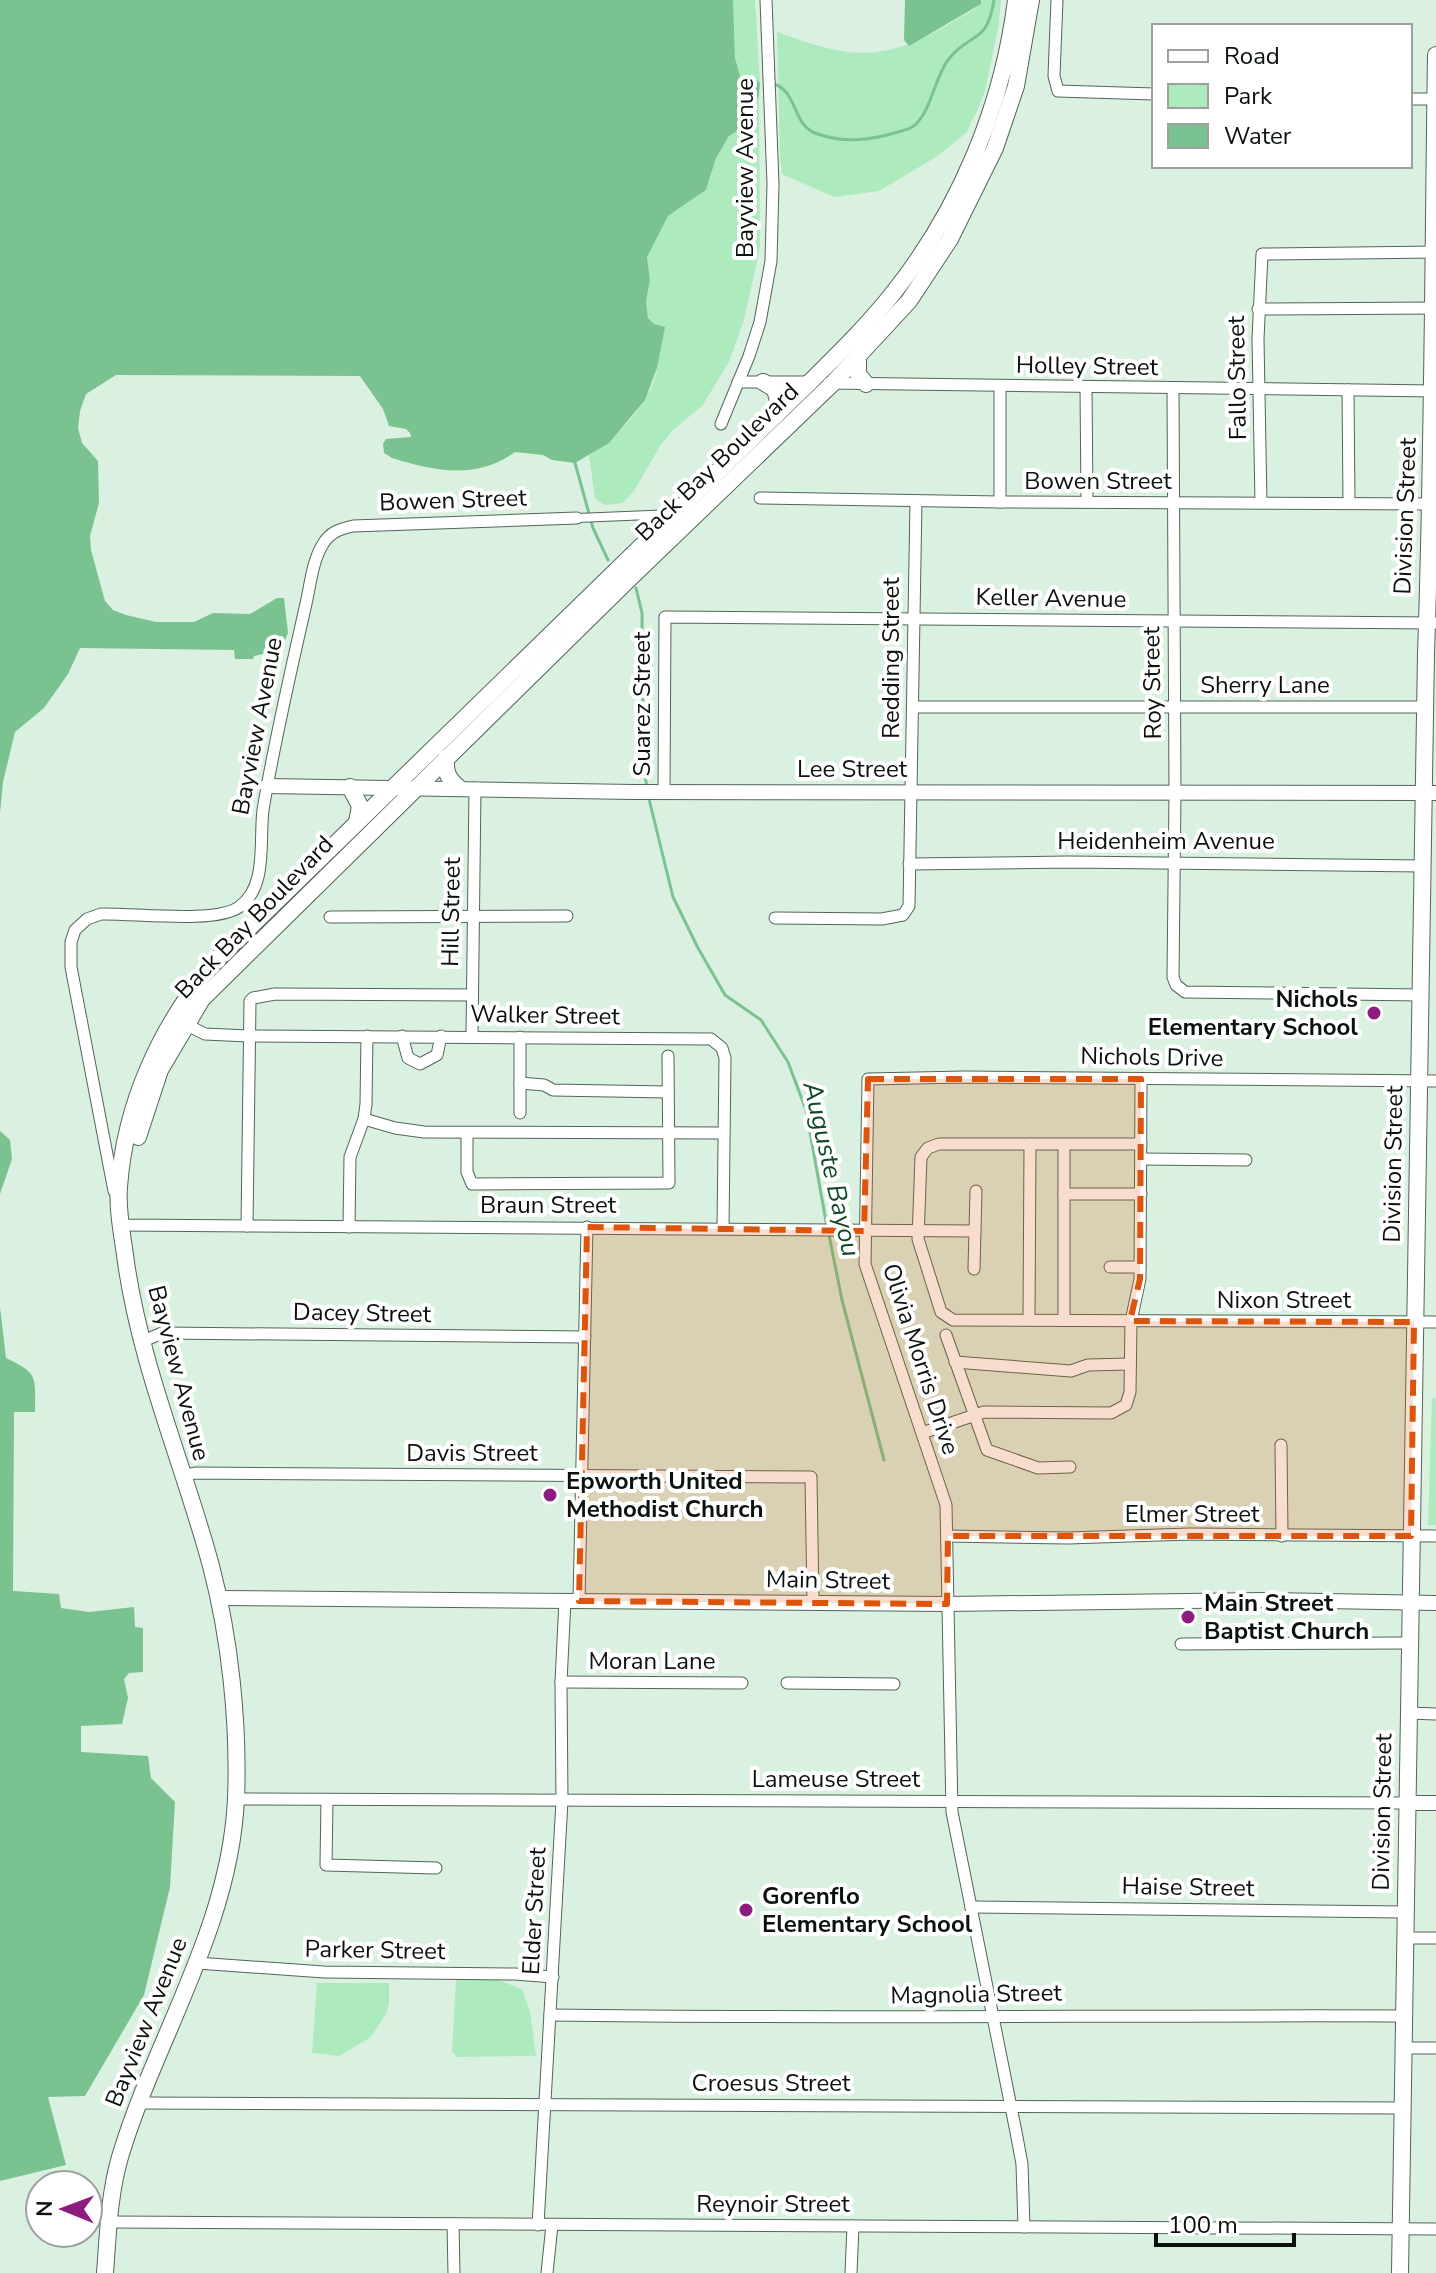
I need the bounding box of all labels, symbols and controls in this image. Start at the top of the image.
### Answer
legend [1152,24,1412,168]
text: Road [1224,40,1280,72]
street label: Bayview Avenue [729,78,761,258]
text: Park [1224,80,1273,112]
text: Water [1224,120,1292,152]
street label: Fallo Street [1220,315,1254,441]
street label: Holley Street [1016,349,1159,383]
street label: Back Bay Boulevard [628,376,806,548]
street label: Division Street [1386,436,1424,595]
street label: Bowen Street [1024,465,1172,497]
street label: Bowen Street [379,481,528,519]
street label: Redding Street [875,577,907,739]
street label: Keller Avenue [975,581,1127,615]
street label: Roy Street [1135,626,1169,740]
street label: Suarez Street [626,631,658,776]
street label: Bayview Avenue [224,635,290,817]
street label: Sherry Lane [1200,669,1330,701]
street label: Lee Street [797,753,908,785]
street label: Heidenheim Avenue [1057,825,1275,857]
street label: Back Bay Boulevard [168,828,340,1006]
street label: Hill Street [434,856,468,967]
place label: Nichols Elementary School [1148,983,1358,1043]
street label: Walker Street [470,998,621,1032]
marker: Nichols Elementary School [1365,1004,1383,1022]
street label: Nichols Drive [1080,1040,1224,1074]
water label: Auguste Bayou [794,1077,869,1260]
street label: Division Street [1376,1085,1410,1243]
street label: Braun Street [480,1189,617,1221]
street label: Olivia Morris Drive [875,1259,967,1459]
street label: Bayview Avenue [140,1282,218,1464]
street label: Nixon Street [1217,1284,1352,1316]
street label: Dacey Street [293,1296,432,1330]
street label: Davis Street [406,1437,538,1469]
place label: Epworth United Methodist Church [566,1465,764,1525]
marker: Epworth United Methodist Church [541,1486,559,1504]
street label: Elmer Street [1125,1498,1260,1530]
street label: Main Street [766,1563,891,1597]
place label: Main Street Baptist Church [1204,1587,1369,1647]
marker: Main Street Baptist Church [1179,1608,1197,1626]
street label: Moran Lane [588,1645,716,1677]
street label: Division Street [1365,1733,1399,1891]
street label: Lameuse Street [752,1763,921,1795]
street label: Elder Street [515,1846,553,1976]
street label: Haise Street [1121,1870,1255,1904]
place label: Gorenflo Elementary School [762,1880,973,1940]
marker: Gorenflo Elementary School [737,1901,755,1919]
street label: Bayview Avenue [97,1932,195,2112]
street label: Parker Street [304,1933,446,1967]
street label: Magnolia Street [890,1976,1063,2011]
street label: Croesus Street [692,2067,851,2099]
north arrow [24,2169,104,2249]
street label: Reynoir Street [696,2188,850,2220]
scale bar [1156,2197,1294,2247]
text: N [30,2200,60,2217]
text: 100 m [1168,2209,1238,2241]

